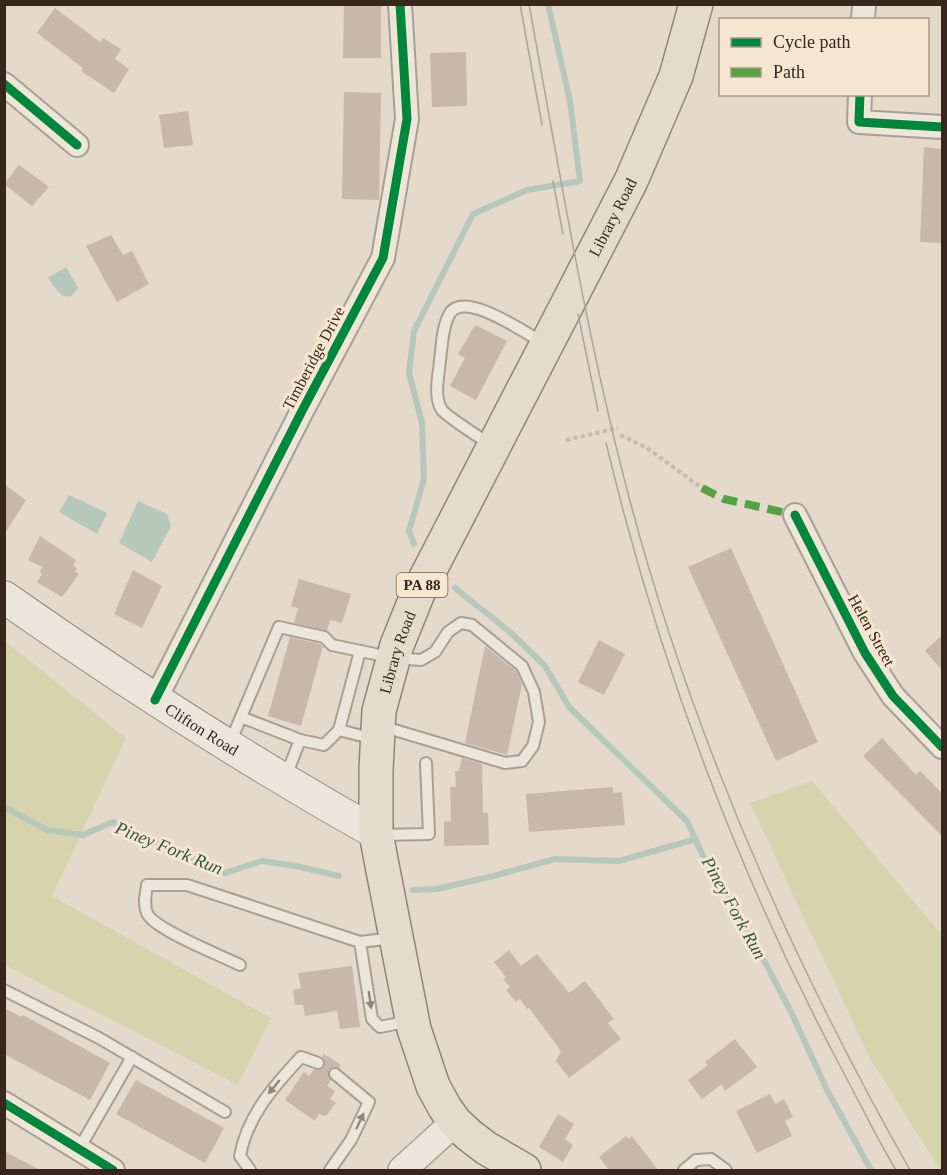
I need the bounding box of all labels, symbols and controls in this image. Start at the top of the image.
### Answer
legend [719,18,929,96]
text: Cycle path [773,32,850,52]
text: Path [773,62,805,82]
street label: Library Road [585,175,640,259]
street label: Timberidge Drive [279,304,349,413]
road number: PA 88 [396,573,448,597]
street label: Helen Street [845,591,899,670]
street label: Library Road [376,609,419,695]
street label: Clifton Road [162,700,241,759]
water label: Piney Fork Run [111,817,226,879]
water label: Piney Fork Run [697,852,770,963]
one-way arrow [365,990,374,1009]
one-way arrow [267,1079,280,1095]
one-way arrow [355,1111,365,1129]

